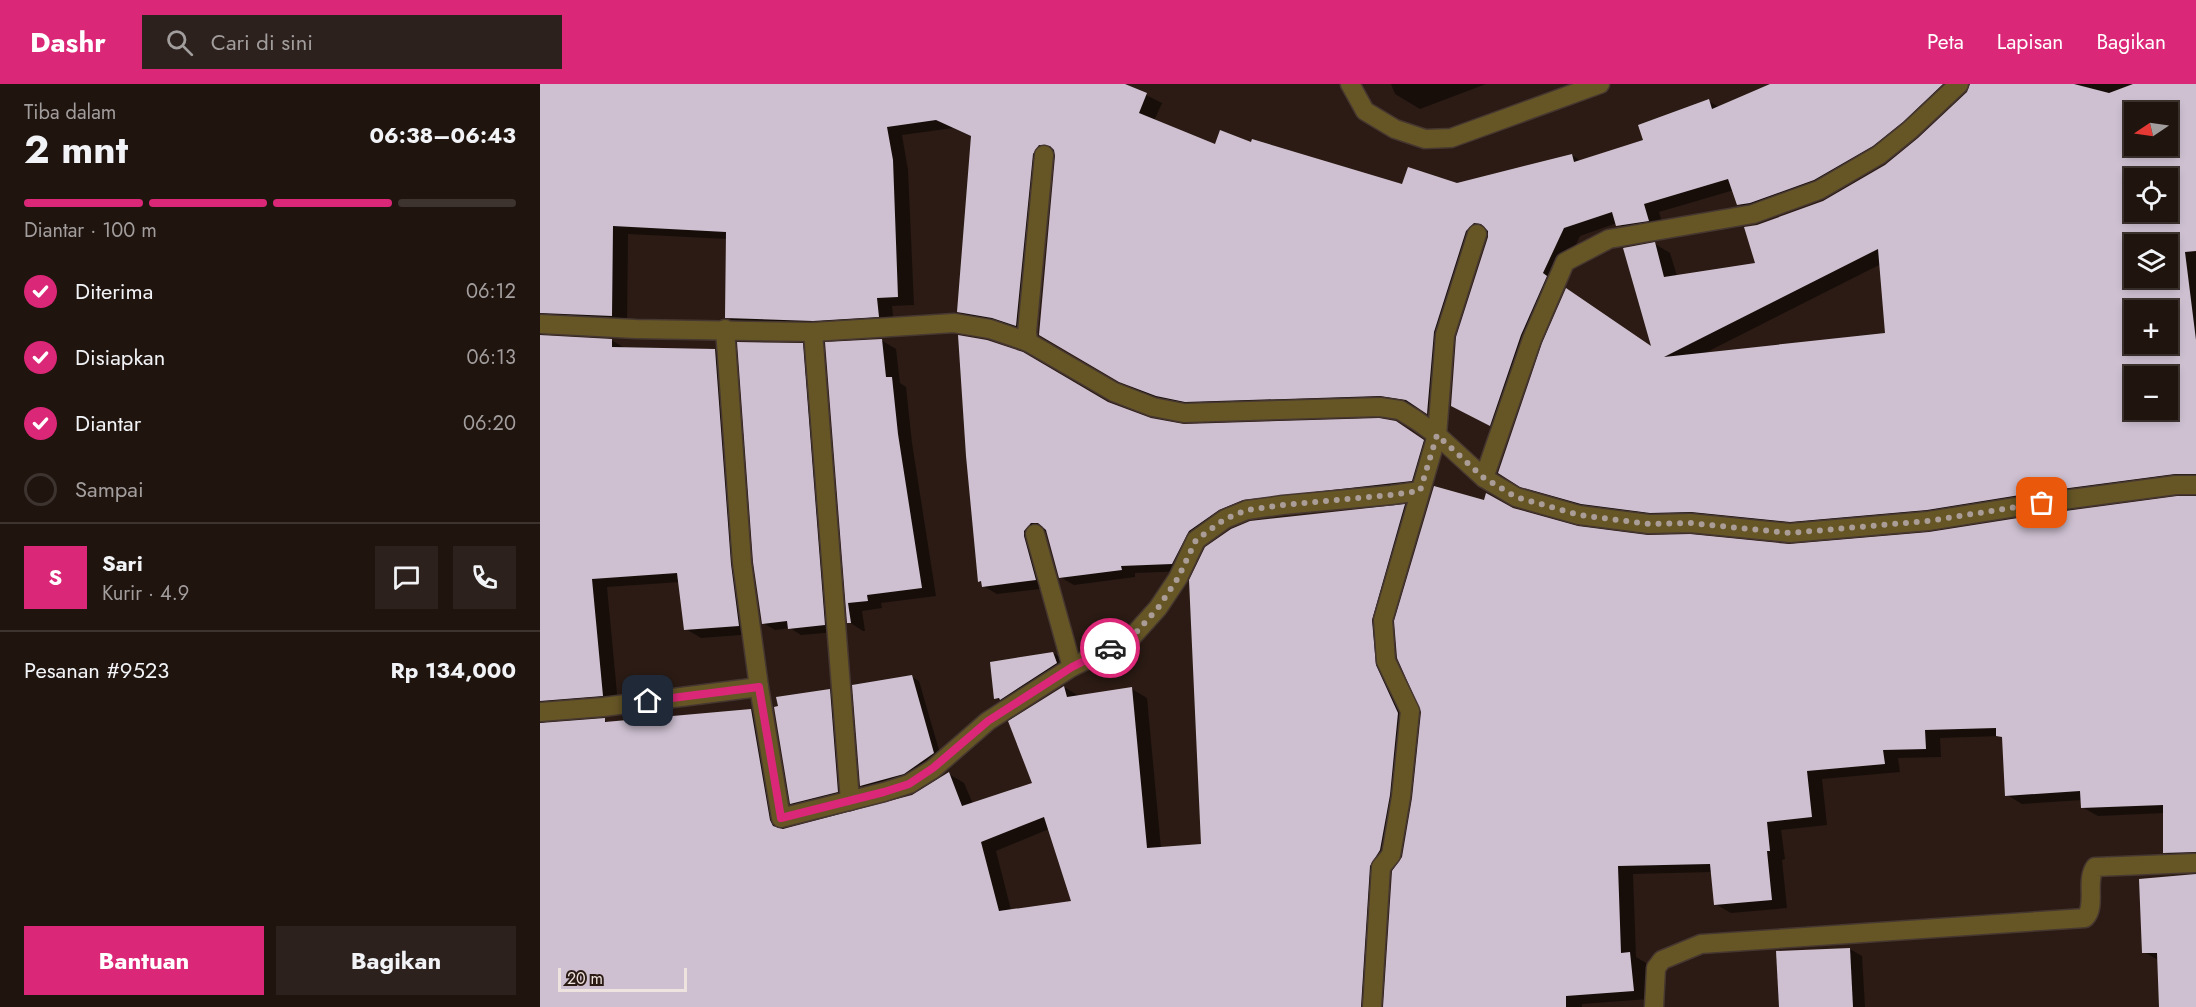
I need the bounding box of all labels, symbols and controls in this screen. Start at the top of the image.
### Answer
search box [142,15,562,69]
text: Dashr [30,22,106,63]
icon: search [163,26,196,59]
text: Cari di sini [211,26,313,58]
text: Peta [1927,27,1964,57]
text: Lapisan [1997,27,2063,57]
text: Bagikan [2096,27,2166,57]
text: Tiba dalam [24,98,116,127]
north arrow [2124,102,2178,156]
map controls [2124,102,2178,420]
text: 06:38–06:43 [370,119,516,151]
text: 2 mnt [24,121,128,178]
button: locate [2124,168,2178,222]
text: Diantar · 100 m [24,216,157,245]
button: layers [2124,234,2178,288]
icon: check [24,275,57,308]
text: Diterima [75,275,153,307]
text: 06:12 [466,277,516,306]
button: + [2124,300,2178,354]
icon: check [24,341,57,374]
text: Disiapkan [75,341,165,373]
text: 06:13 [467,343,516,372]
button: − [2124,366,2178,420]
icon: check [24,407,57,440]
text: Diantar [75,407,141,439]
text: 06:20 [463,409,516,438]
text: Sampai [75,473,144,505]
pin [2016,477,2067,528]
icon: bag [2025,486,2058,519]
button: chat [375,546,438,609]
button: phone [453,546,516,609]
text: Sari [102,547,143,579]
text: S [49,561,62,593]
text: Kurir · 4.9 [102,579,189,608]
courier [1080,618,1140,678]
icon: car [1094,632,1127,665]
text: Pesanan #9523 [24,654,169,686]
text: Rp 134,000 [391,654,516,686]
pin [622,675,673,726]
icon: home [631,684,664,717]
button: Bantuan [24,926,264,995]
button: Bagikan [276,926,516,995]
scale bar [558,965,687,992]
text: 20 m [567,967,603,990]

